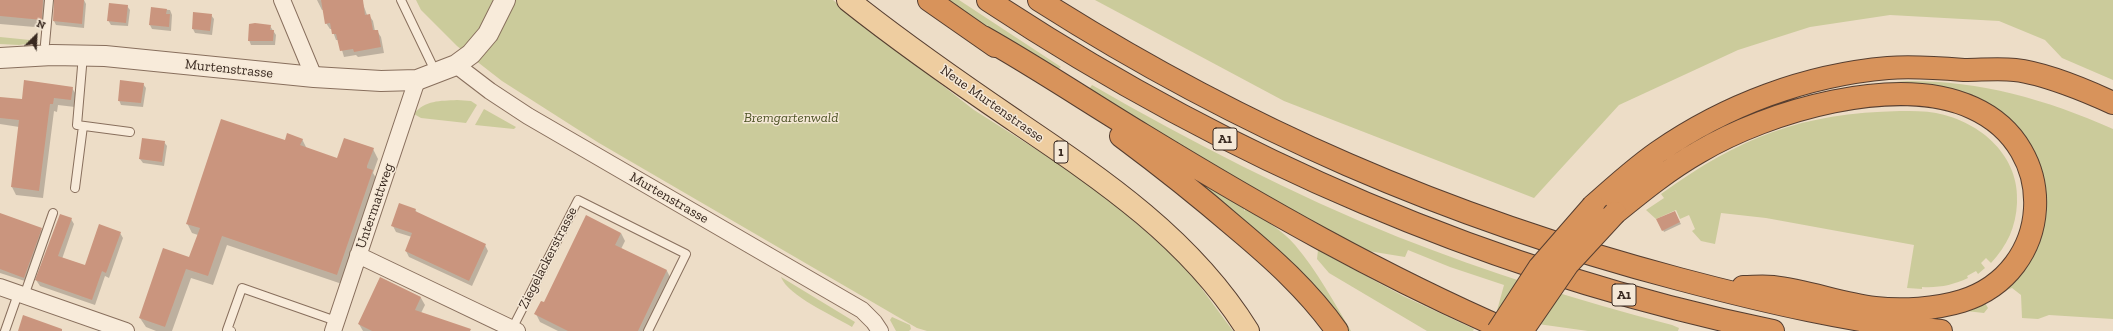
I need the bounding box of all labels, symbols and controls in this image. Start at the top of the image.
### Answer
north arrow [16,16,56,56]
text: N [35,17,48,32]
street label: Murtenstrasse [184,56,274,82]
street label: Neue Murtenstrasse [937,62,1047,146]
park label: Bremgartenwald [744,110,838,126]
road number: A1 [1213,128,1237,150]
road number: 1 [1054,141,1068,163]
street label: Untermattweg [352,161,398,251]
street label: Murtenstrasse [627,169,711,227]
street label: Ziegelackerstrasse [515,204,581,312]
road number: A1 [1612,284,1636,306]

